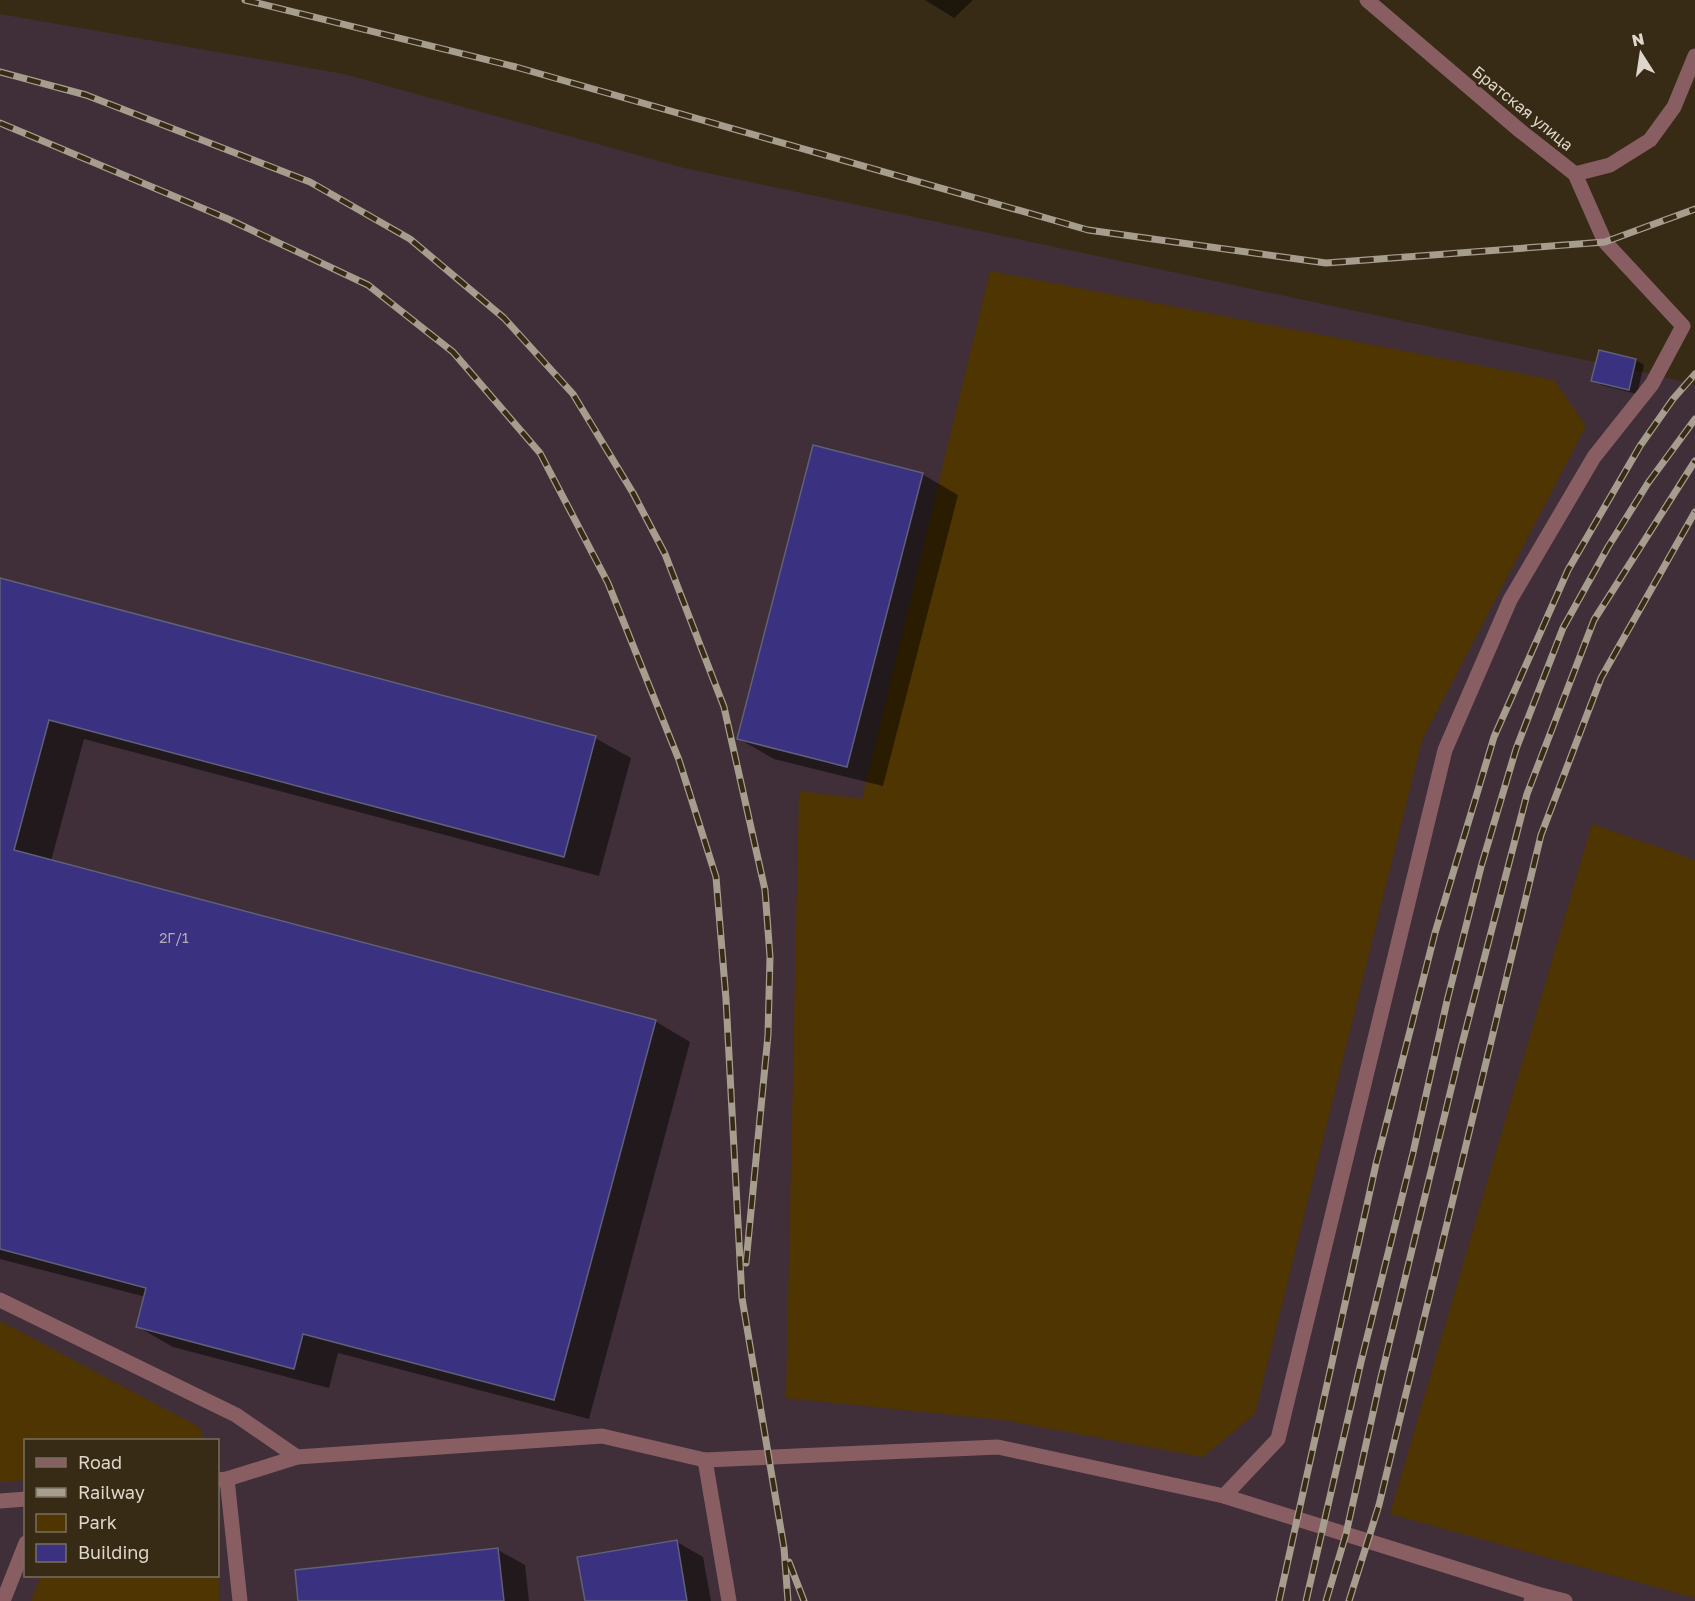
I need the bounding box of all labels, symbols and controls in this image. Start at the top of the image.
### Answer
north arrow [1611,24,1671,84]
text: N [1630,28,1646,50]
street label: Братская улица [1469,61,1577,155]
house number: 2Г/1 [159,929,189,946]
legend [24,1439,219,1577]
text: Road [78,1451,122,1473]
text: Railway [78,1481,145,1503]
text: Park [78,1511,117,1533]
text: Building [78,1541,149,1563]

